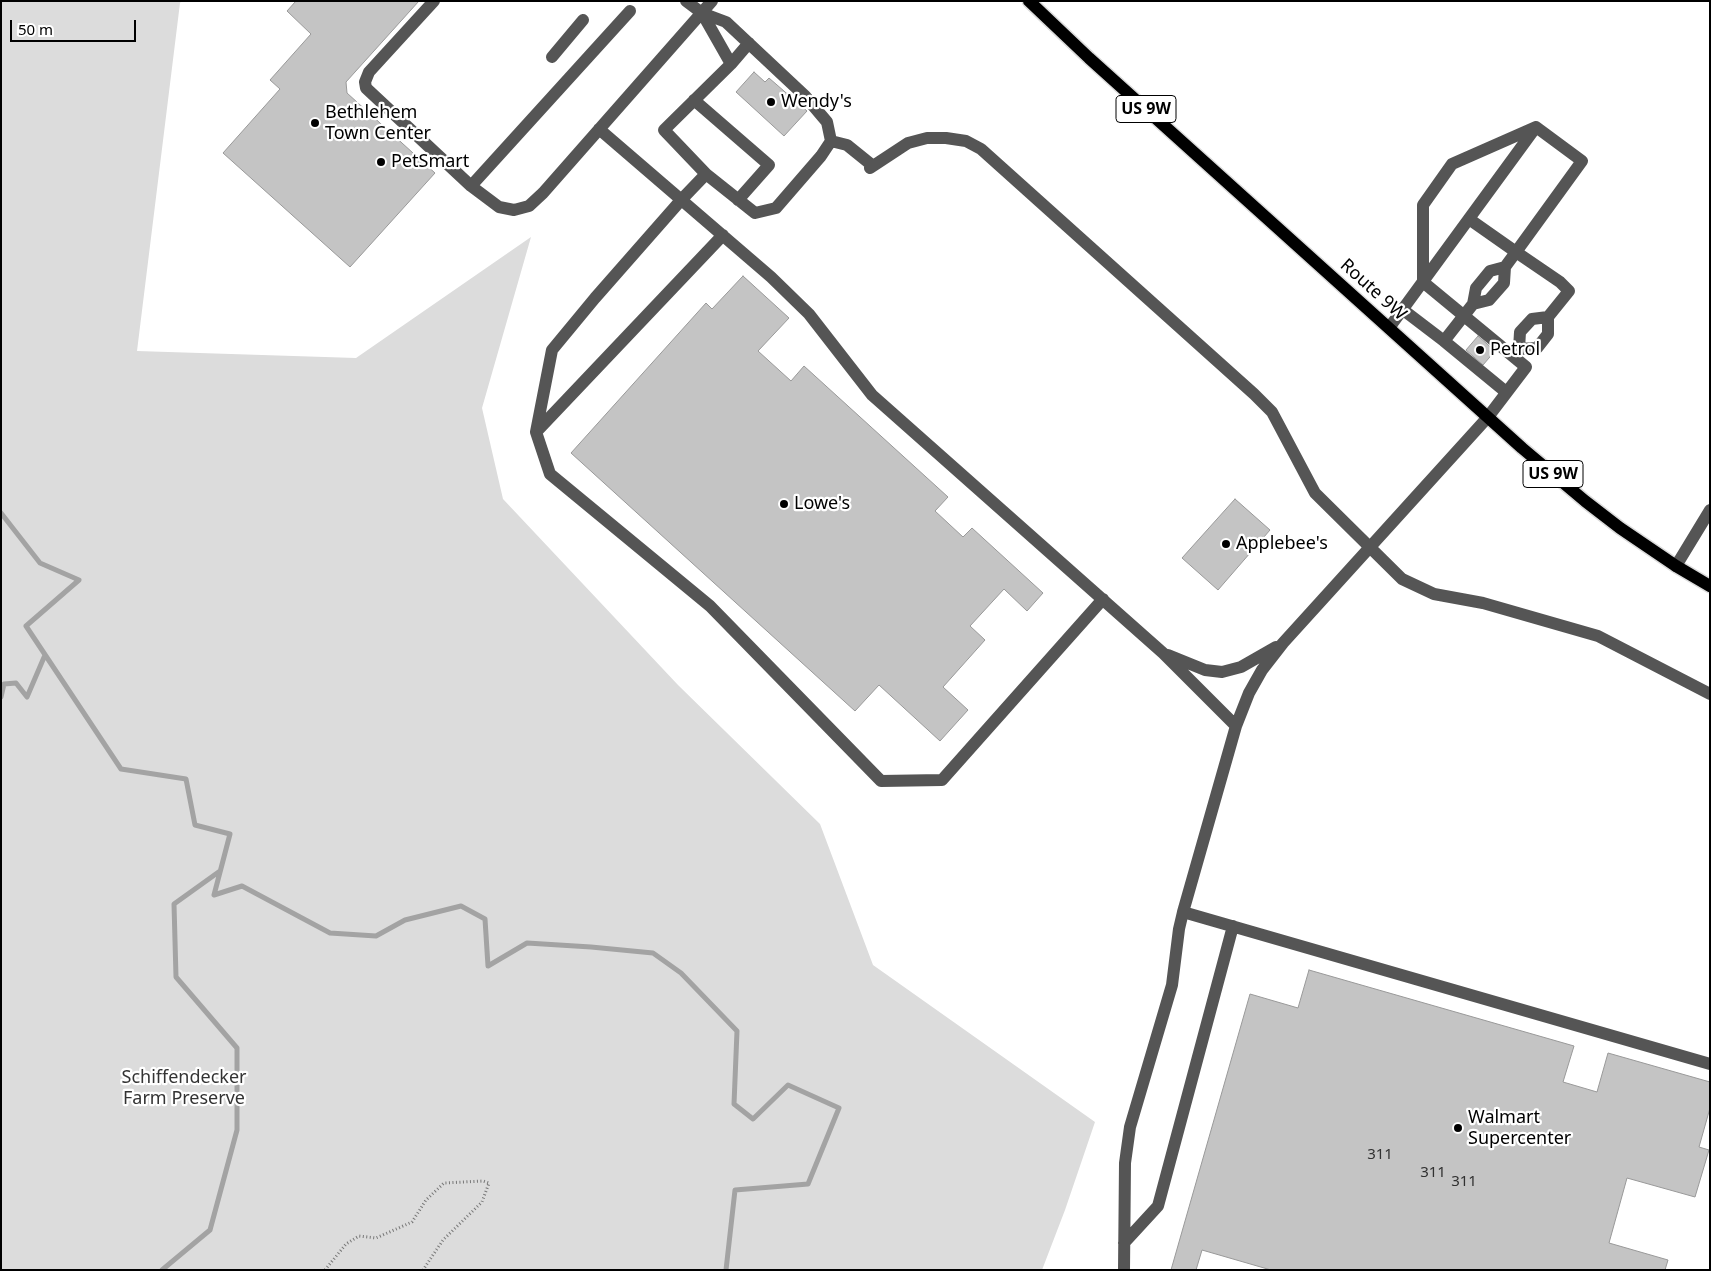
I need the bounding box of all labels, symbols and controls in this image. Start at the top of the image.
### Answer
scale bar [12,10,139,42]
text: 50 m [18,19,53,39]
place label: Wendy's [781,91,852,113]
marker: Wendy's [765,96,777,108]
road number: US 9W [1116,96,1176,122]
place label: Bethlehem Town Center [325,102,431,144]
marker: Bethlehem Town Center [309,117,321,129]
place label: PetSmart [391,151,469,173]
marker: PetSmart [375,156,387,168]
street label: Route 9W [1335,255,1411,325]
place label: Petrol [1490,339,1540,361]
marker: Petrol [1474,344,1486,356]
road number: US 9W [1523,460,1583,488]
place label: Lowe's [794,493,850,515]
marker: Lowe's [778,498,790,510]
place label: Applebee's [1236,533,1328,555]
marker: Applebee's [1220,538,1232,550]
park label: Schiffendecker Farm Preserve [121,1067,247,1110]
place label: Walmart Supercenter [1468,1107,1571,1150]
marker: Walmart Supercenter [1452,1122,1464,1134]
house number: 311 [1367,1146,1393,1164]
house number: 311 [1420,1164,1446,1182]
house number: 311 [1451,1173,1477,1191]

